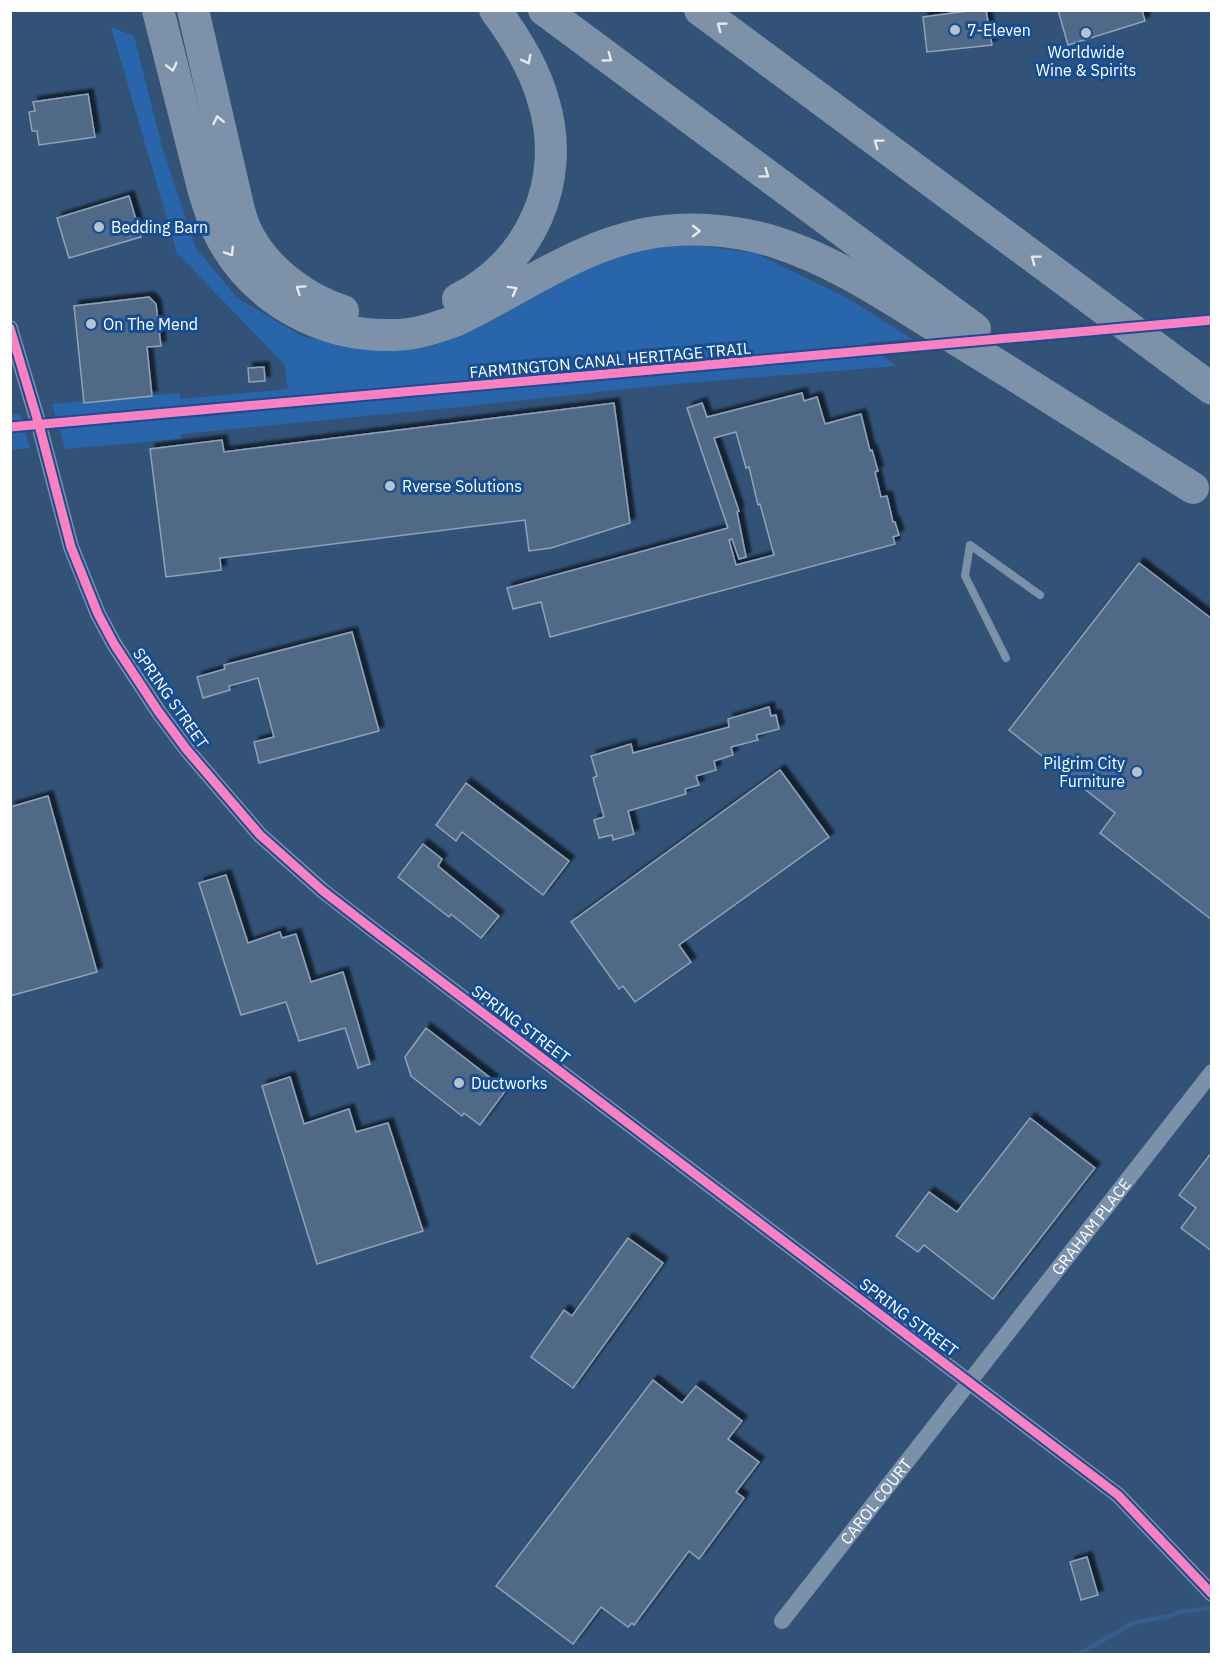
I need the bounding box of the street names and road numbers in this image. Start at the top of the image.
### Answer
street label: FARMINGTON CANAL HERITAGE TRAIL [468,338,752,382]
street label: SPRING STREET [129,644,213,752]
street label: SPRING STREET [468,980,574,1068]
street label: GRAHAM PLACE [1047,1174,1135,1279]
street label: SPRING STREET [856,1273,962,1361]
street label: CAROL COURT [836,1454,916,1549]

